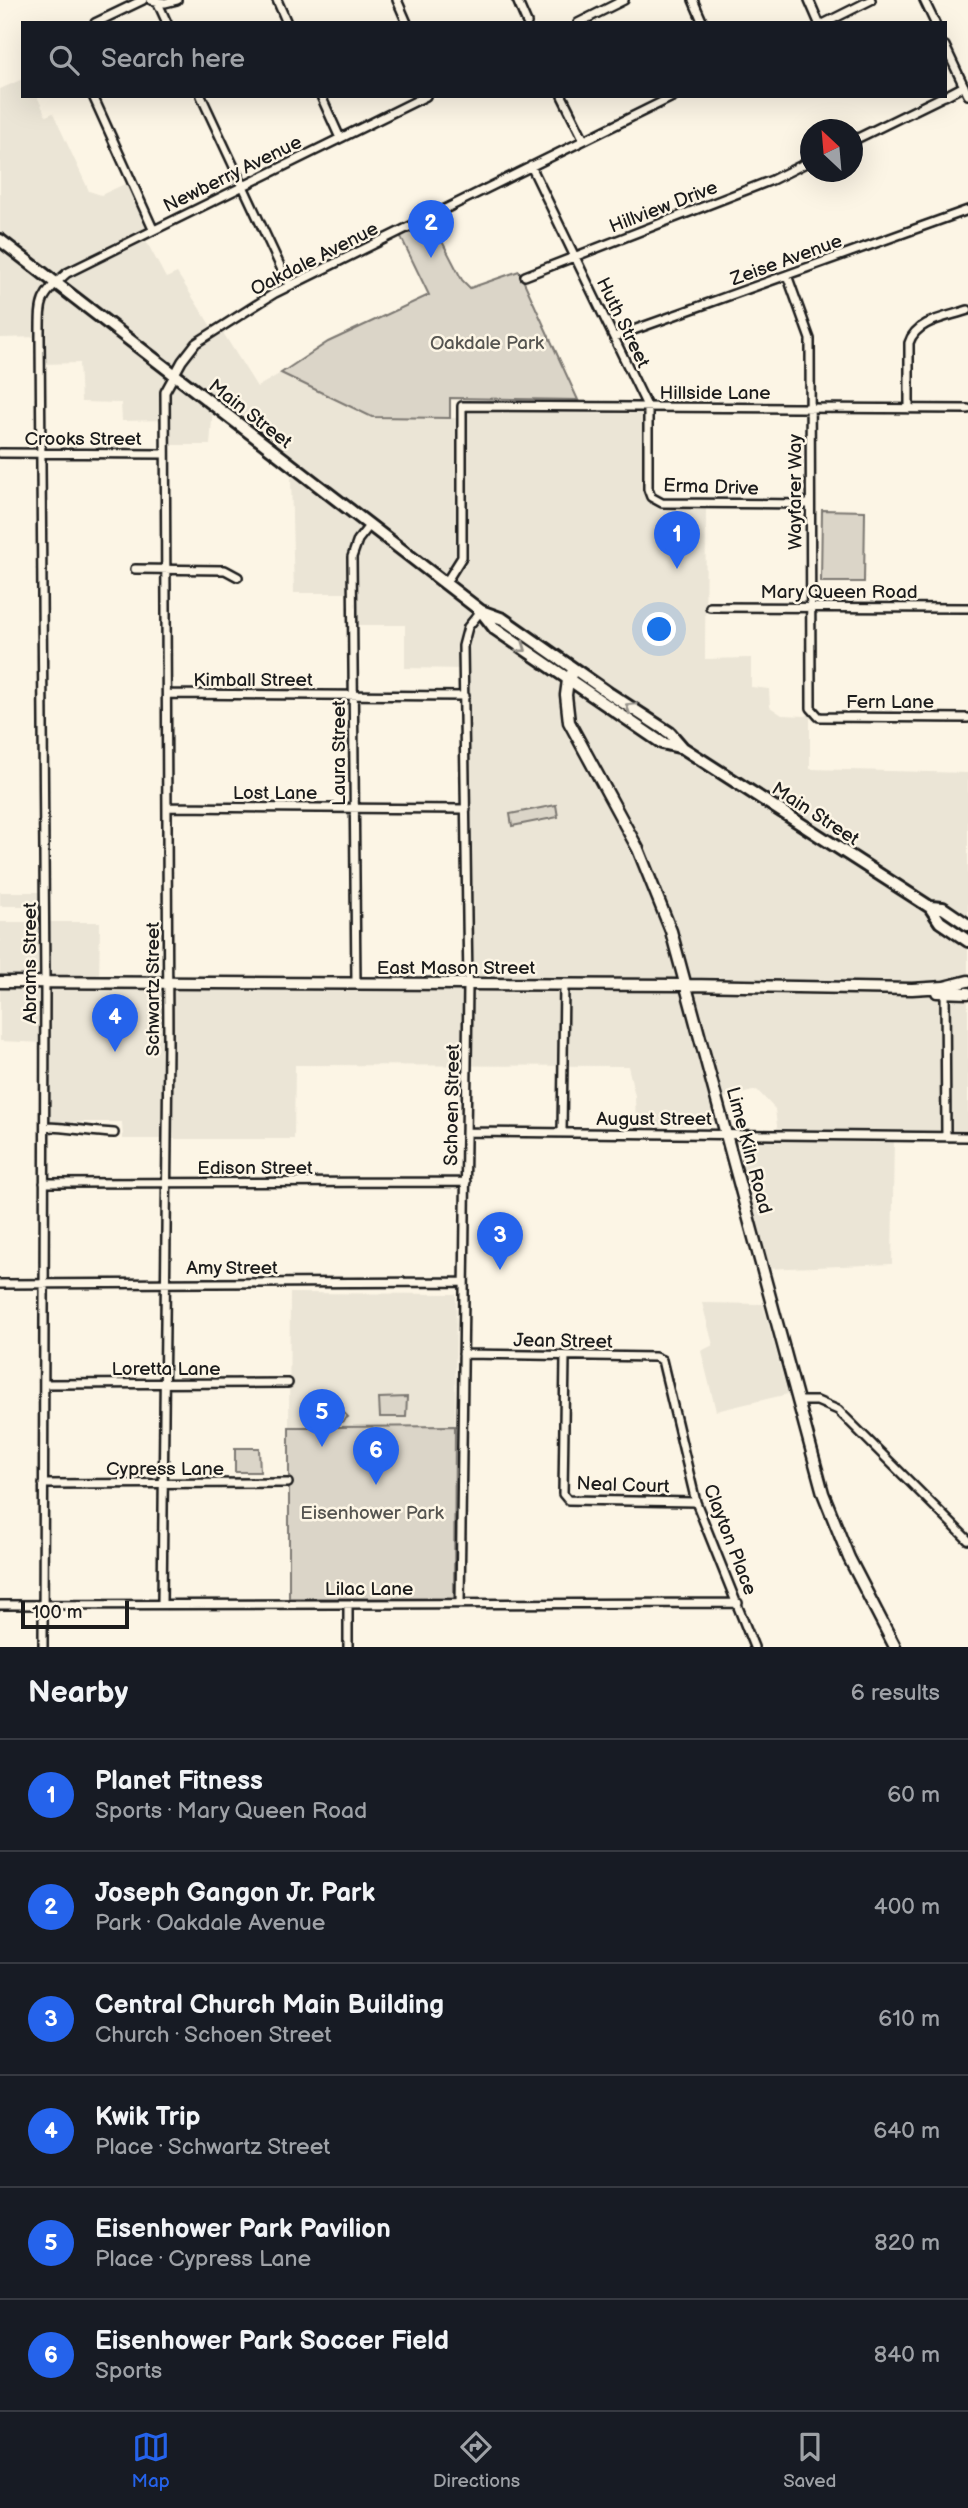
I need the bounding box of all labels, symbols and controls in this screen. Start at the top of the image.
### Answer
search box [21,21,947,98]
icon: search [45,41,83,79]
text: Search here [101,44,245,75]
north arrow [800,119,863,182]
street label: Newberry Avenue [160,131,306,218]
street label: Hillview Drive [606,176,721,239]
pin: 2 [408,200,454,258]
street label: Oakdale Avenue [247,217,382,301]
street label: Zeise Avenue [727,230,845,292]
street label: Huth Street [591,274,654,372]
park label: Oakdale Park [430,332,545,355]
street label: Main Street [204,375,296,454]
street label: Hillside Lane [659,382,771,405]
street label: Crooks Street [24,428,142,451]
street label: Wayfarer Way [784,434,807,550]
street label: Erma Drive [663,474,759,501]
pin: 1 [654,511,700,569]
street label: Mary Queen Road [760,581,918,604]
your location [642,612,676,646]
one-way arrow [514,640,527,653]
street label: Kimball Street [193,669,313,692]
street label: Fern Lane [846,691,934,714]
street label: Laura Street [328,700,351,806]
one-way arrow [625,703,638,716]
street label: Main Street [767,778,863,851]
street label: Lost Lane [233,782,317,805]
street label: Abrams Street [19,902,42,1024]
street label: Schwartz Street [142,922,165,1056]
street label: East Mason Street [377,957,535,980]
pin: 4 [92,994,138,1052]
street label: Schoen Street [440,1044,465,1166]
street label: Lime Kiln Road [721,1085,777,1216]
street label: August Street [596,1108,712,1131]
street label: Edison Street [197,1157,313,1180]
pin: 3 [477,1212,523,1270]
street label: Amy Street [186,1257,278,1280]
street label: Jean Street [513,1329,613,1354]
street label: Loretta Lane [112,1358,220,1381]
pin: 5 [299,1389,345,1447]
pin: 6 [353,1427,399,1485]
street label: Cypress Lane [106,1458,224,1481]
street label: Neal Court [576,1472,670,1499]
street label: Clayton Place [698,1481,761,1598]
park label: Eisenhower Park [300,1502,444,1525]
street label: Lilac Lane [325,1578,413,1601]
scale bar [21,1598,130,1630]
text: 100 m [32,1601,83,1624]
text: Nearby [28,1675,128,1711]
text: 6 results [851,1679,940,1707]
text: Planet Fitness [95,1766,263,1797]
text: 1 [46,1781,56,1809]
text: 60 m [887,1781,940,1809]
text: Sports · Mary Queen Road [95,1797,367,1825]
text: Joseph Gangon Jr. Park [95,1878,375,1909]
text: 2 [44,1893,58,1921]
text: 400 m [874,1893,940,1921]
text: Park · Oakdale Avenue [95,1909,325,1937]
text: Central Church Main Building [95,1990,444,2021]
text: 3 [44,2005,58,2033]
text: 610 m [878,2005,940,2033]
text: Church · Schoen Street [95,2021,332,2049]
text: Kwik Trip [95,2102,201,2133]
text: 4 [44,2117,58,2145]
text: 640 m [873,2117,940,2145]
text: Place · Schwartz Street [95,2133,330,2161]
text: Eisenhower Park Pavilion [95,2214,391,2245]
text: 5 [44,2229,58,2257]
text: 820 m [874,2229,940,2257]
text: Place · Cypress Lane [95,2245,311,2273]
text: Eisenhower Park Soccer Field [95,2326,449,2357]
text: 6 [44,2341,58,2369]
text: 840 m [874,2341,940,2369]
text: Sports [95,2357,162,2385]
tab: Map [132,2428,170,2493]
tab: Directions [433,2428,520,2493]
tab: Saved [783,2428,836,2493]

